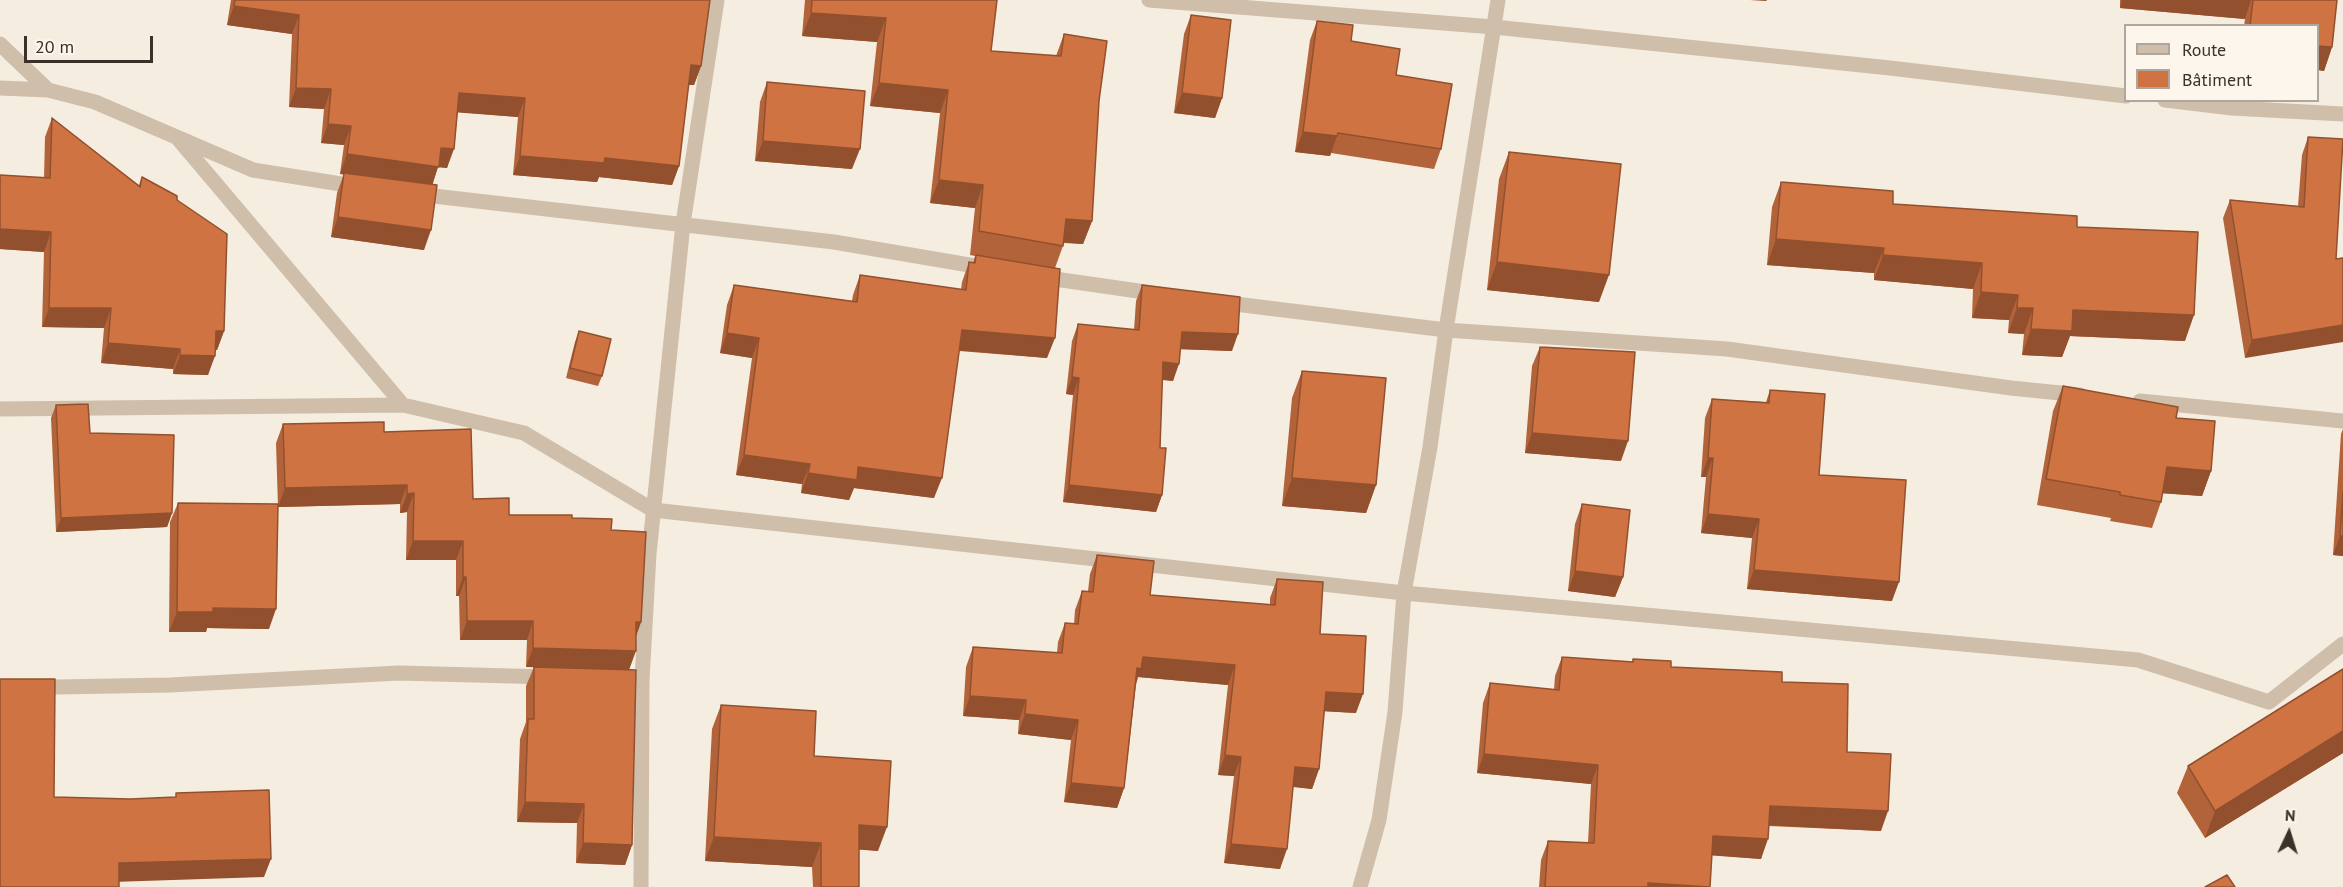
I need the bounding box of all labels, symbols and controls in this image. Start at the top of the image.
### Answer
scale bar [27,24,156,62]
legend [2124,24,2319,102]
text: 20 m [35,35,74,58]
text: Route [2182,38,2226,61]
text: Bâtiment [2182,68,2252,91]
north arrow [2259,803,2319,863]
text: N [2284,805,2296,825]

